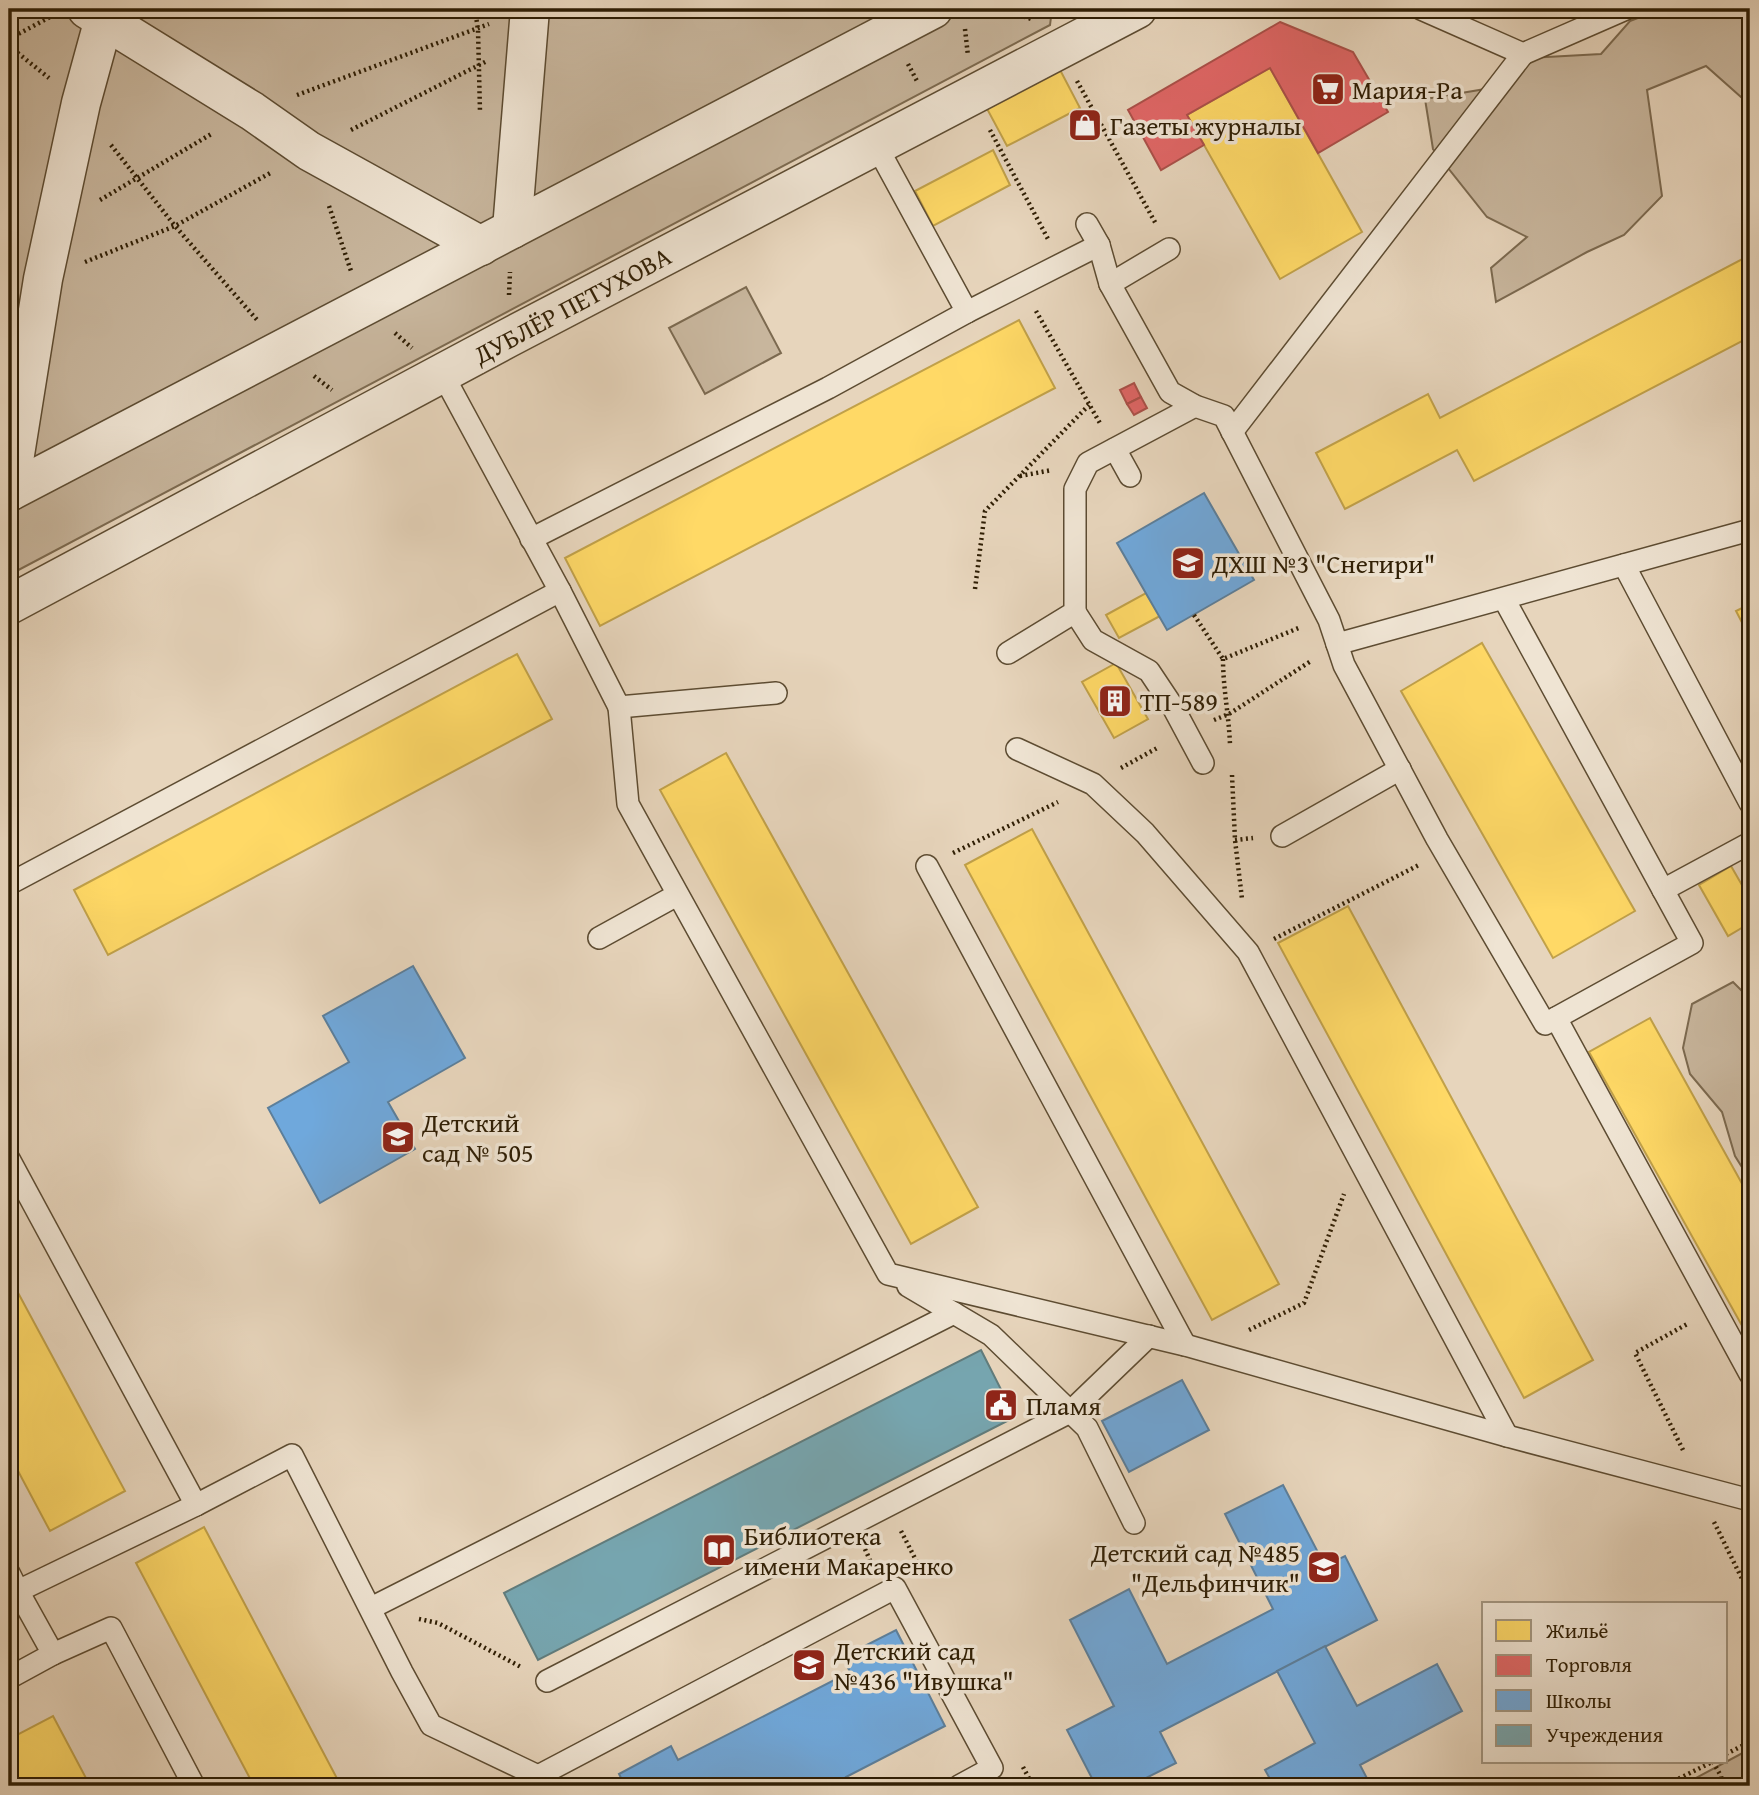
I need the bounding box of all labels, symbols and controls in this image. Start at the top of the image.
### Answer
supermarket icon: Мария-Ра [1309,70,1347,108]
place label: Мария-Ра [1352,70,1463,109]
shop icon: Газеты журналы [1066,106,1104,144]
place label: Газеты журналы [1110,106,1301,145]
street label: ДУБЛЁР ПЕТУХОВА [465,236,678,374]
school or university icon: ДХШ №3 "Снегири" [1169,544,1207,582]
place label: ДХШ №3 "Снегири" [1211,544,1435,583]
building icon: ТП-589 [1096,682,1134,720]
place label: ТП-589 [1140,682,1218,721]
place label: Детский сад № 505 [421,1103,534,1172]
school or university icon: Детский сад № 505 [379,1118,417,1156]
public building icon: Пламя [982,1386,1020,1424]
place label: Пламя [1026,1386,1101,1425]
place label: Библиотека имени Макаренко [744,1516,953,1585]
library icon: Библиотека имени Макаренко [700,1531,738,1569]
place label: Детский сад №485 "Дельфинчик" [1090,1533,1300,1602]
school or university icon: Детский сад №485 "Дельфинчик" [1305,1548,1343,1586]
legend [1482,1602,1728,1764]
text: Жильё [1545,1615,1609,1646]
place label: Детский сад №436 "Ивушка" [833,1631,1014,1700]
school or university icon: Детский сад №436 "Ивушка" [790,1646,828,1684]
text: Торговля [1546,1649,1632,1680]
text: Школы [1546,1685,1612,1716]
text: Учреждения [1546,1719,1664,1750]

